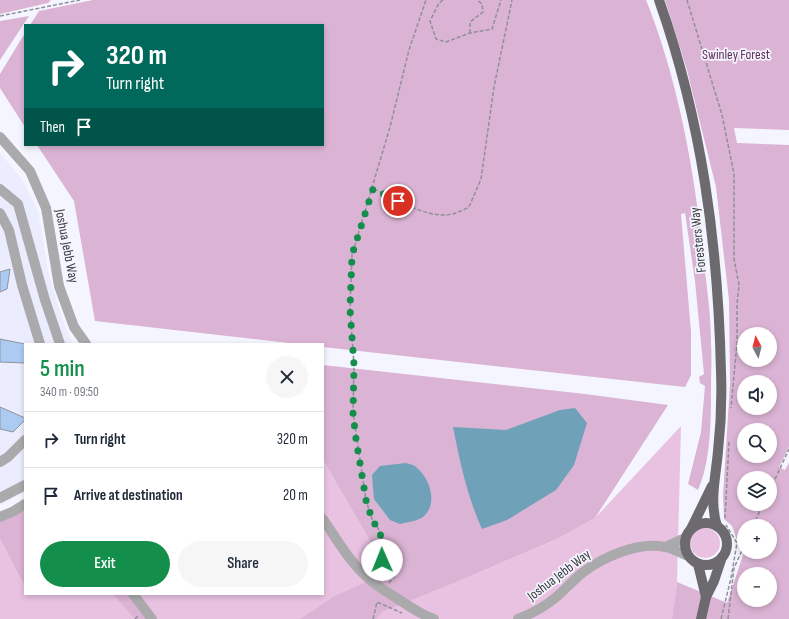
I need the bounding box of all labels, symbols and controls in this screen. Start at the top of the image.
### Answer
text: 320 m [106,39,167,72]
icon: right [40,40,92,92]
park label: Swinley Forest [702,46,770,63]
text: Turn right [106,73,164,94]
icon: arrive [73,116,95,138]
text: Then [40,118,65,137]
pin [381,184,415,218]
icon: arrive [387,190,409,212]
street label: Foresters Way [686,206,710,274]
street label: Joshua Jebb Way [51,207,83,285]
north arrow [737,327,777,367]
map controls [737,327,777,607]
text: 5 min [40,354,85,383]
button: close [266,356,308,398]
button: sound [737,375,777,415]
text: 340 m · 09:50 [40,384,99,400]
button: search [737,423,777,463]
icon: right [40,429,62,451]
text: Turn right [74,430,126,449]
text: 320 m [277,430,308,449]
button: layers [737,471,777,511]
icon: arrive [40,485,62,507]
text: Arrive at destination [74,486,183,505]
text: 20 m [283,486,308,505]
button: + [737,519,777,559]
position arrow [361,539,403,581]
button: Exit [40,541,170,587]
button: Share [178,541,308,587]
street label: Joshua Jebb Way [523,545,595,605]
button: − [737,567,777,607]

